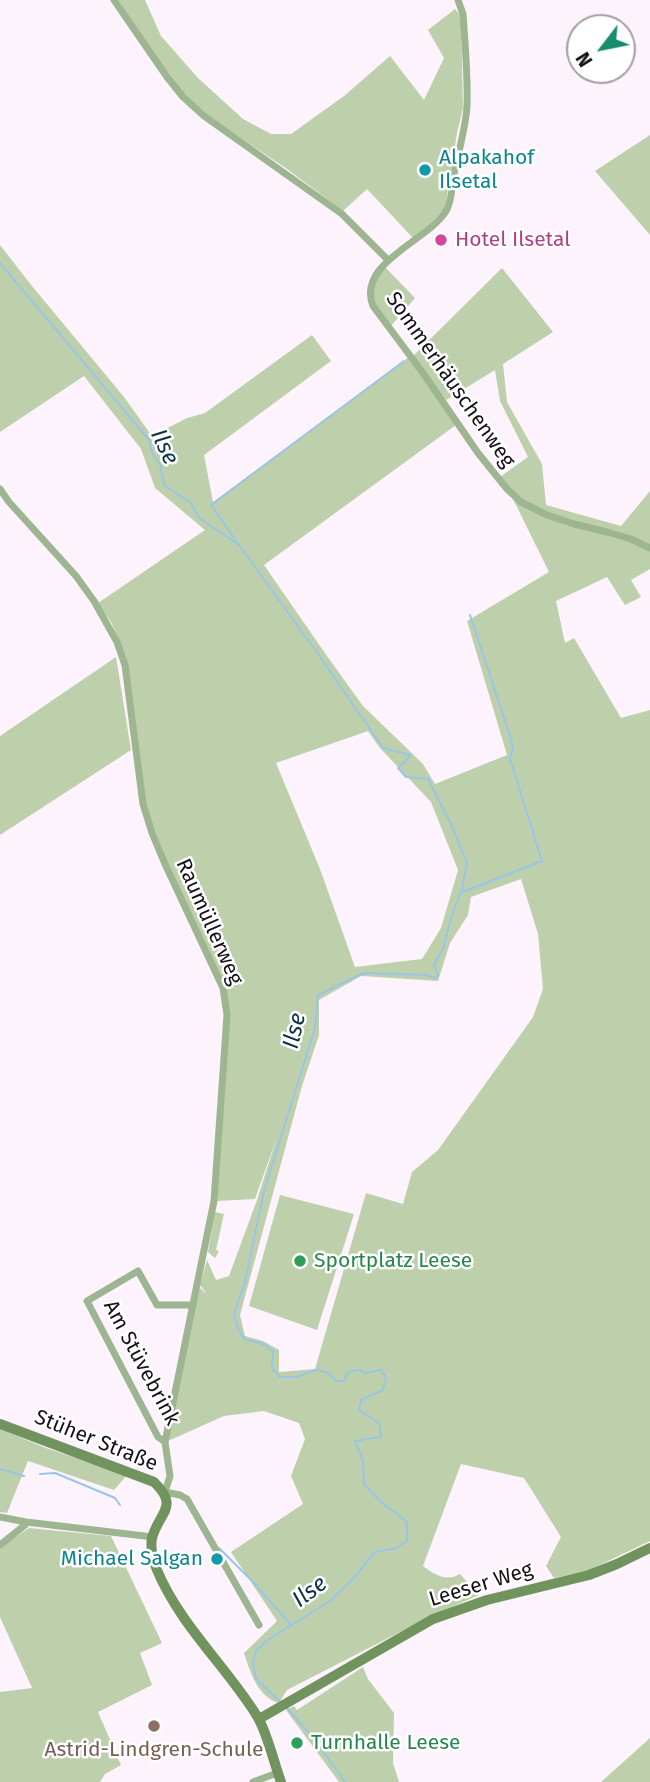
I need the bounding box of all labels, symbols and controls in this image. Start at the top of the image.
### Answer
north arrow [566,14,636,84]
text: N [571,48,598,71]
place label: Alpakahof Ilsetal [439,145,534,195]
marker: Alpakahof Ilsetal [417,162,433,178]
place label: Hotel Ilsetal [455,227,570,253]
marker: Hotel Ilsetal [433,232,449,248]
street label: Sommerhäuschenweg [380,287,520,473]
water label: Ilse [144,425,184,469]
street label: Raumüllerweg [170,855,248,989]
water label: Ilse [278,1010,312,1052]
place label: Sportplatz Leese [314,1248,472,1274]
marker: Sportplatz Leese [292,1253,308,1269]
street label: Am Stüvebrink [97,1296,185,1430]
street label: Stüher Straße [31,1405,161,1477]
place label: Michael Salgan [61,1546,203,1572]
marker: Michael Salgan [209,1551,225,1567]
street label: Leeser Weg [426,1557,536,1613]
water label: Ilse [287,1570,333,1614]
marker: Astrid-Lindgren-Schule [146,1718,162,1734]
place label: Turnhalle Leese [311,1730,460,1756]
marker: Turnhalle Leese [289,1735,305,1751]
place label: Astrid-Lindgren-Schule [45,1737,263,1763]

